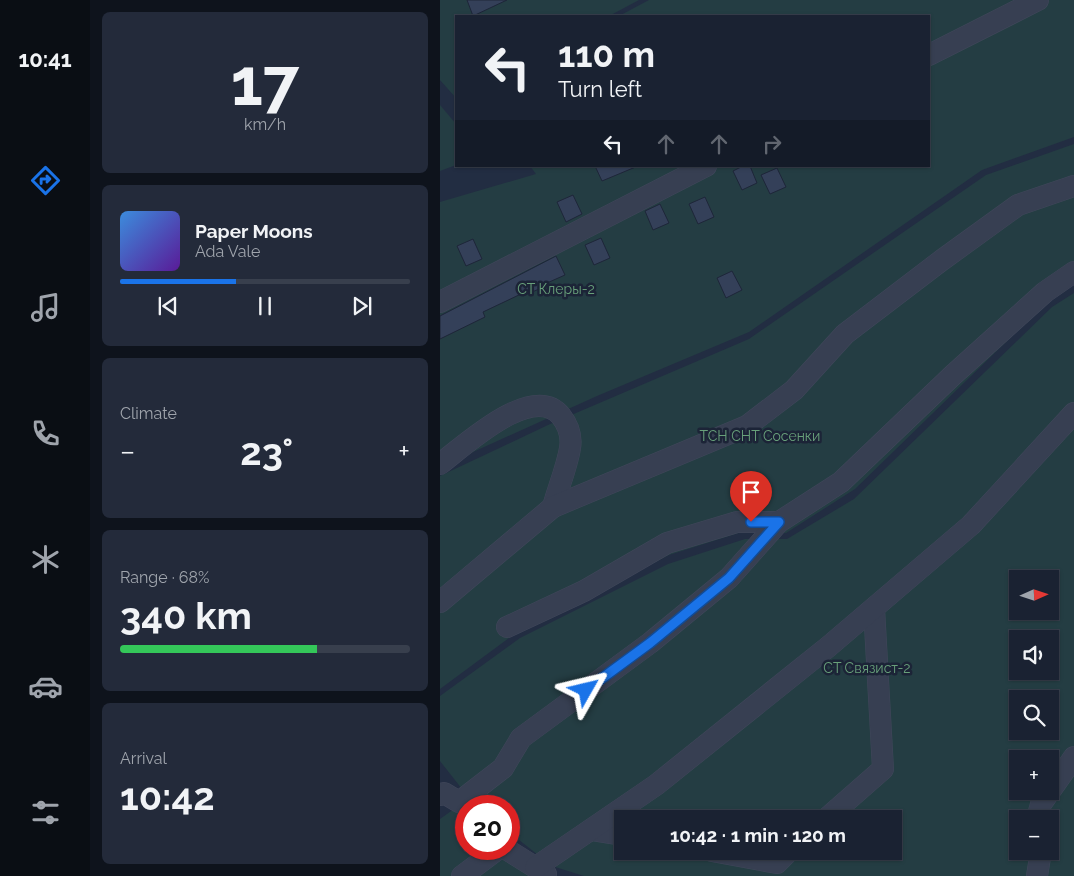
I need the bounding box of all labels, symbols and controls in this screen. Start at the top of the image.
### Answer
text: 110 m [558,34,655,75]
icon: left [475,35,540,100]
text: 17 [231,44,299,120]
text: 10:41 [18,46,72,72]
text: Turn left [558,76,642,102]
text: km/h [244,115,286,134]
icon: left [599,130,627,158]
icon: ahead [652,130,680,158]
icon: ahead [705,130,733,158]
icon: right [758,130,786,158]
icon: directions [28,163,63,198]
text: Paper Moons [195,220,313,242]
text: Ada Vale [195,242,260,261]
park label: СТ Клеры-2 [517,281,595,297]
icon: music [28,290,63,325]
icon: previous [154,292,182,320]
icon: pause [251,292,279,320]
icon: next [348,292,376,320]
text: Climate [120,404,177,423]
icon: phone [28,416,63,451]
park label: ТСН СНТ Сосенки [700,428,820,444]
text: 23° [240,429,293,474]
text: − [120,435,135,468]
text: + [398,435,410,468]
pin [730,471,772,522]
icon: arrive [737,478,765,506]
icon: climate [28,542,63,577]
text: Range · 68% [120,568,209,587]
north arrow [1009,570,1059,620]
map controls [1009,570,1059,860]
text: 340 km [120,593,252,638]
button: sound [1009,630,1059,680]
park label: СТ Связист-2 [823,660,911,676]
position arrow [559,663,611,715]
icon: car [28,669,63,704]
button: search [1009,690,1059,740]
text: Arrival [120,749,167,768]
button: + [1009,750,1059,800]
text: 10:42 [120,774,215,819]
icon: filters [28,795,63,830]
speed limit sign: 20 [455,795,520,860]
button: − [1009,810,1059,860]
text: 10:42 · 1 min · 120 m [670,824,846,846]

